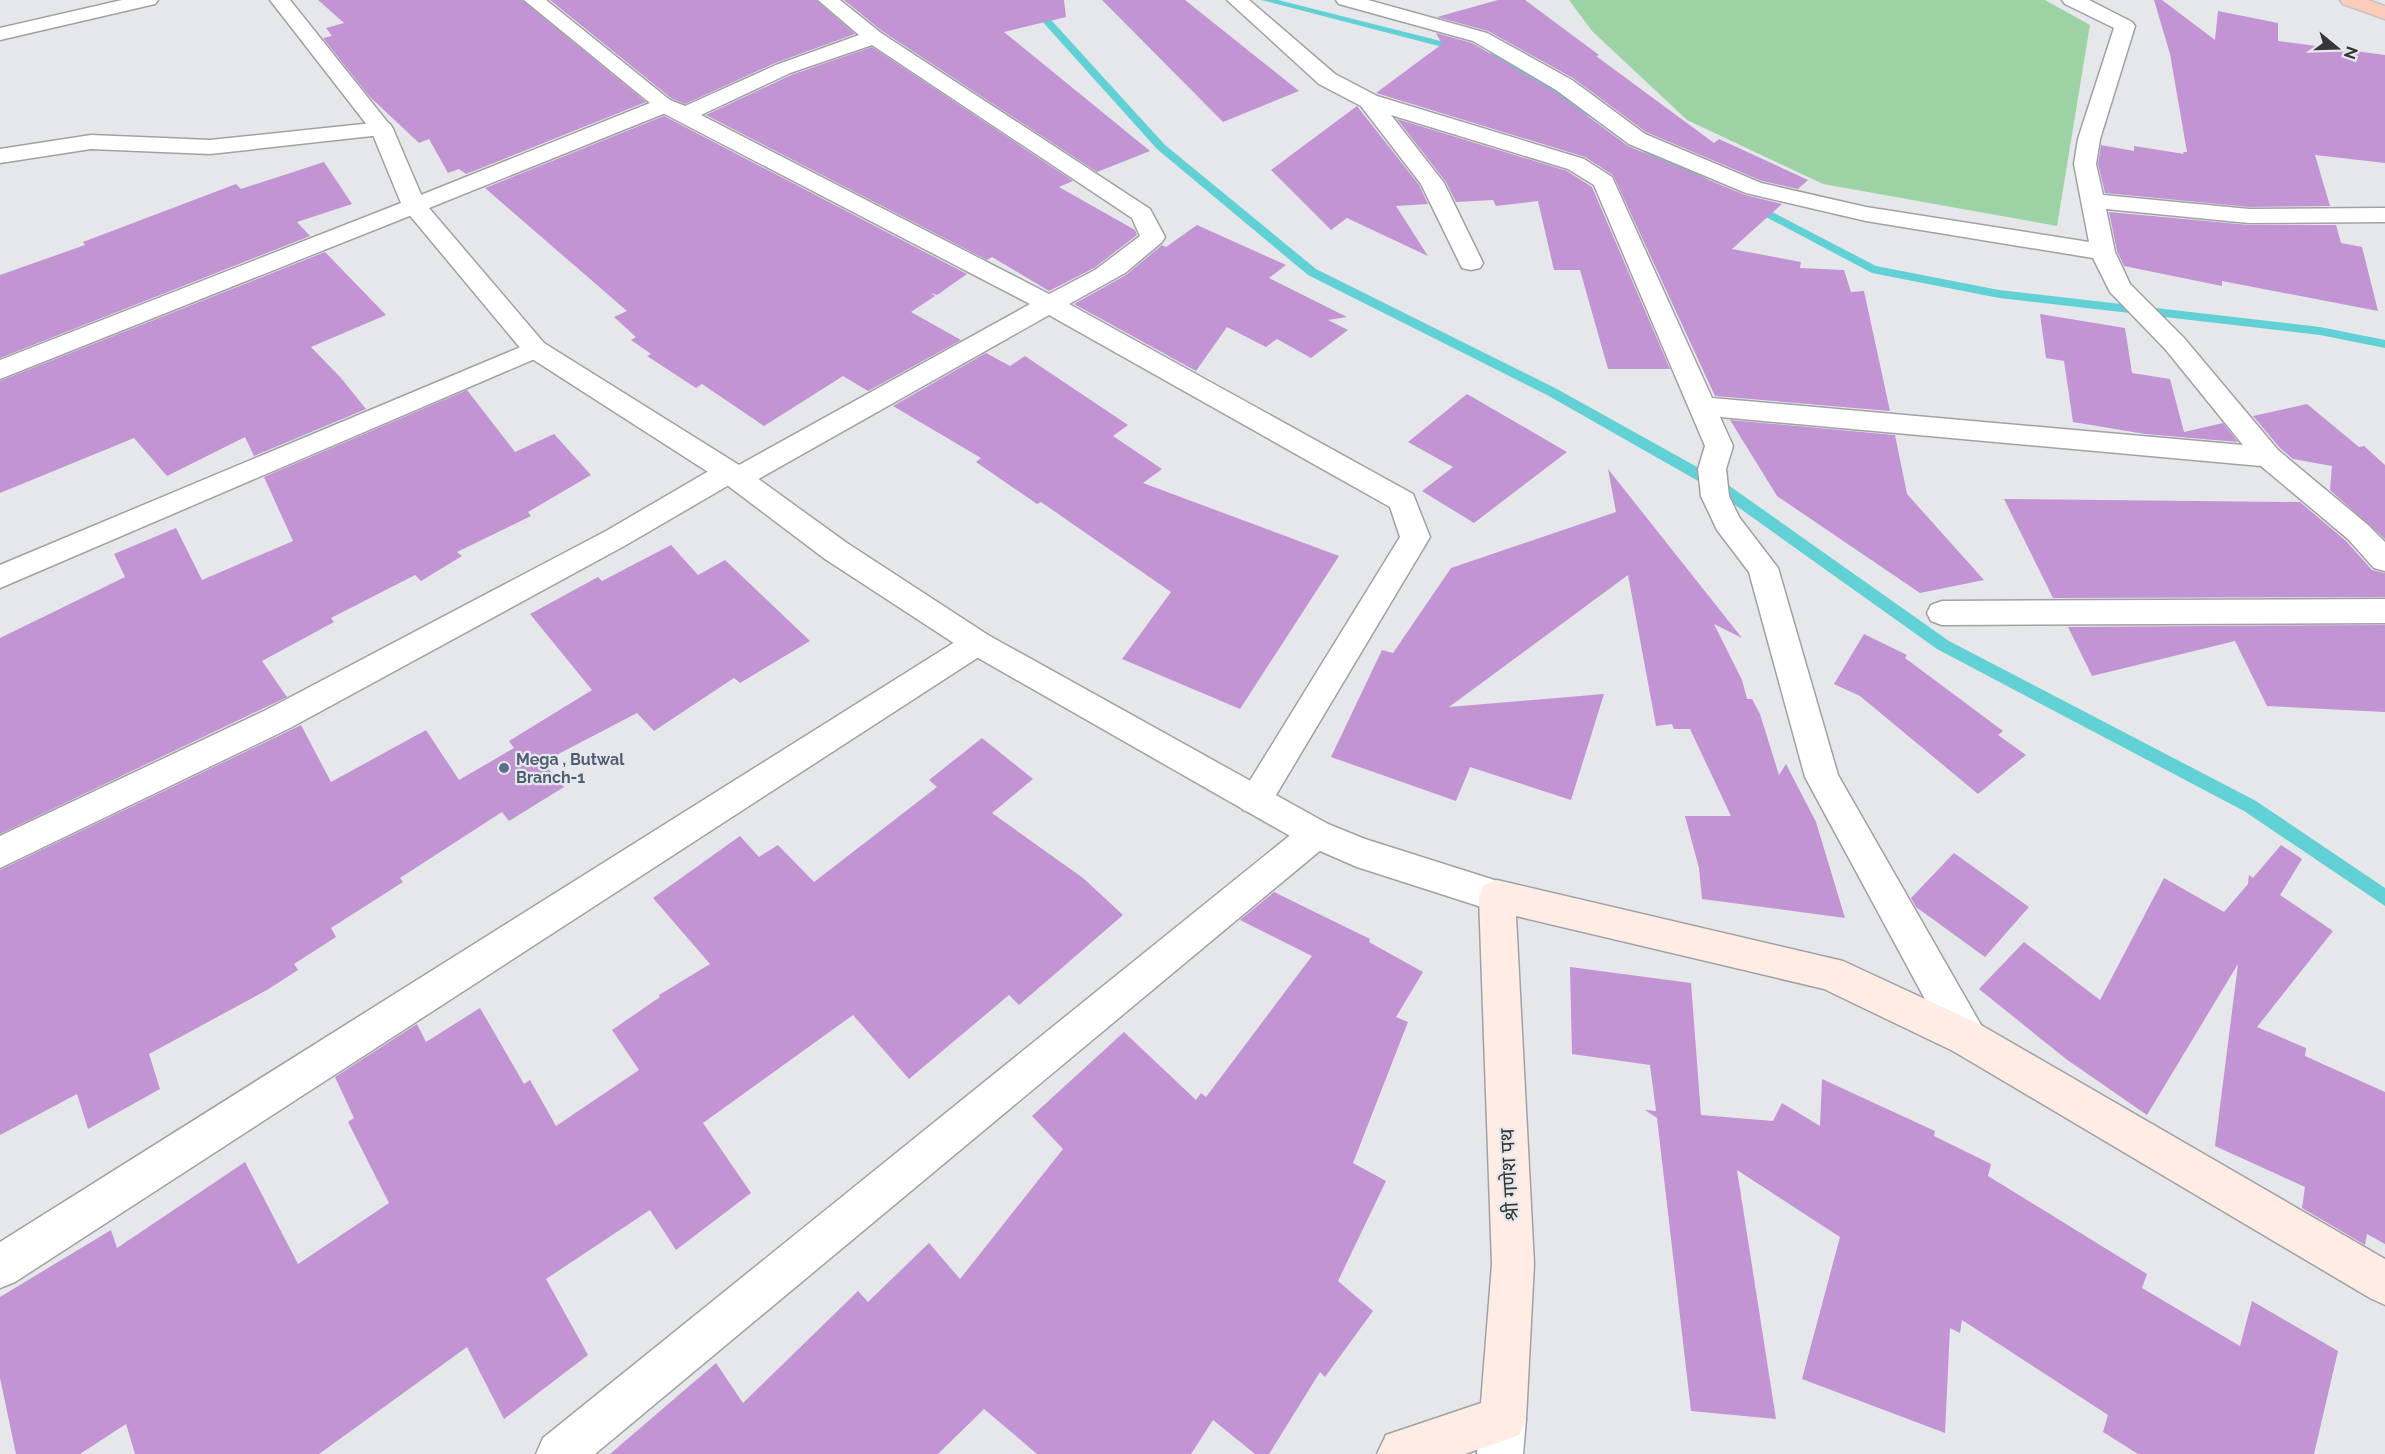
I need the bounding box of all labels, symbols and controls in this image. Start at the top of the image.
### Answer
north arrow [2307,18,2367,78]
text: N [2340,44,2362,62]
place label: Mega , Butwal Branch-1 [516,750,625,787]
marker: Mega , Butwal Branch-1 [497,761,511,775]
street label: श्री गणेश पथ [1495,1127,1523,1222]

